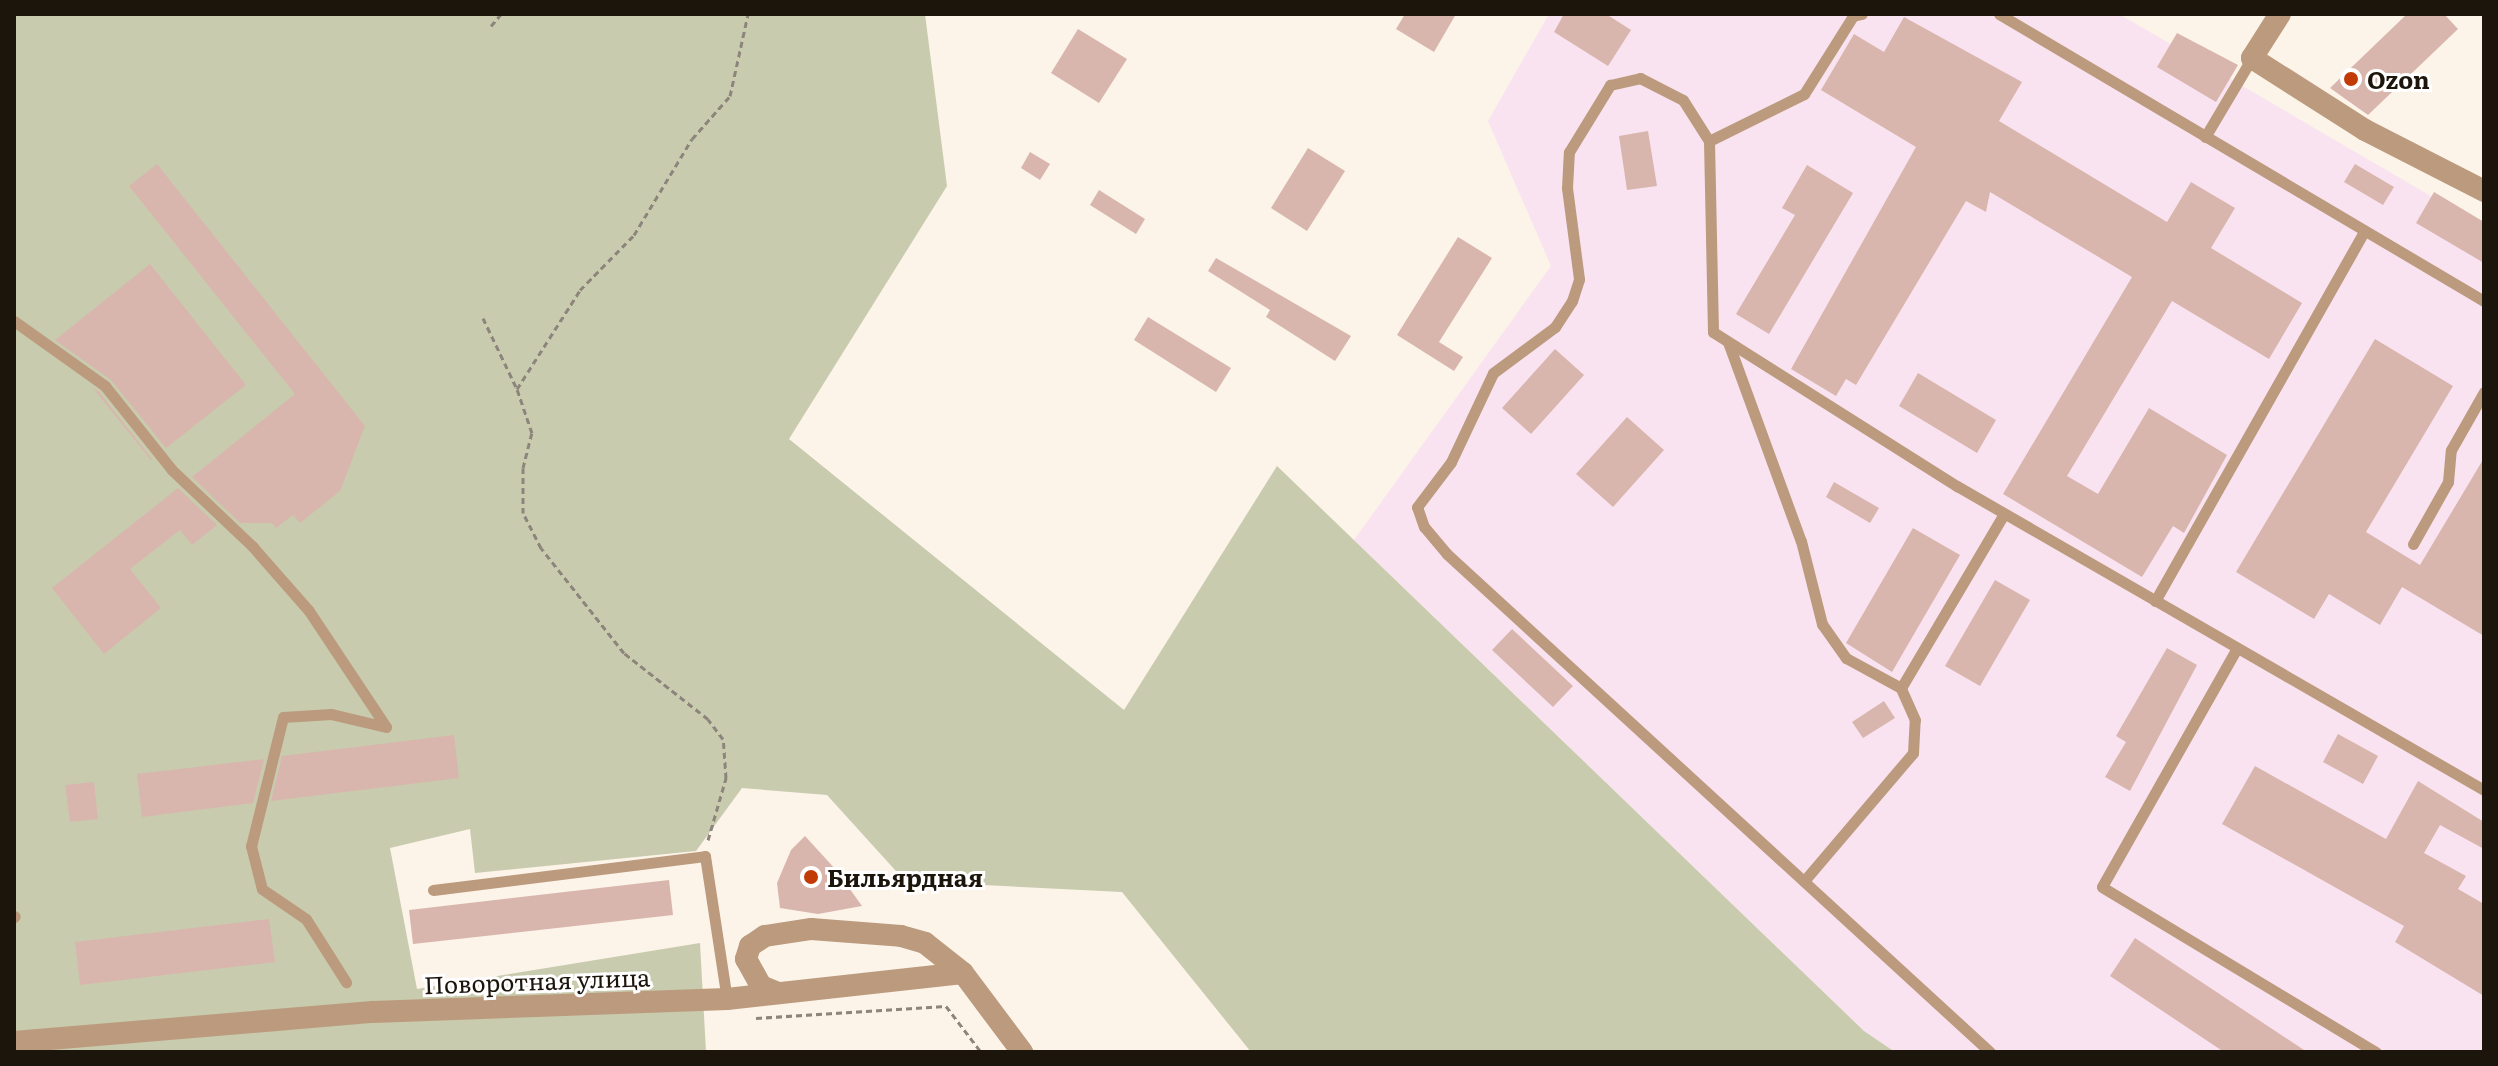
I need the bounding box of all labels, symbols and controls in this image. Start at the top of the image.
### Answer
place label: Ozon [2367,65,2430,93]
marker: Ozon [2342,70,2360,88]
place label: Бильярдная [827,863,983,891]
marker: Бильярдная [802,868,820,886]
street label: Поворотная улица [423,962,651,998]

